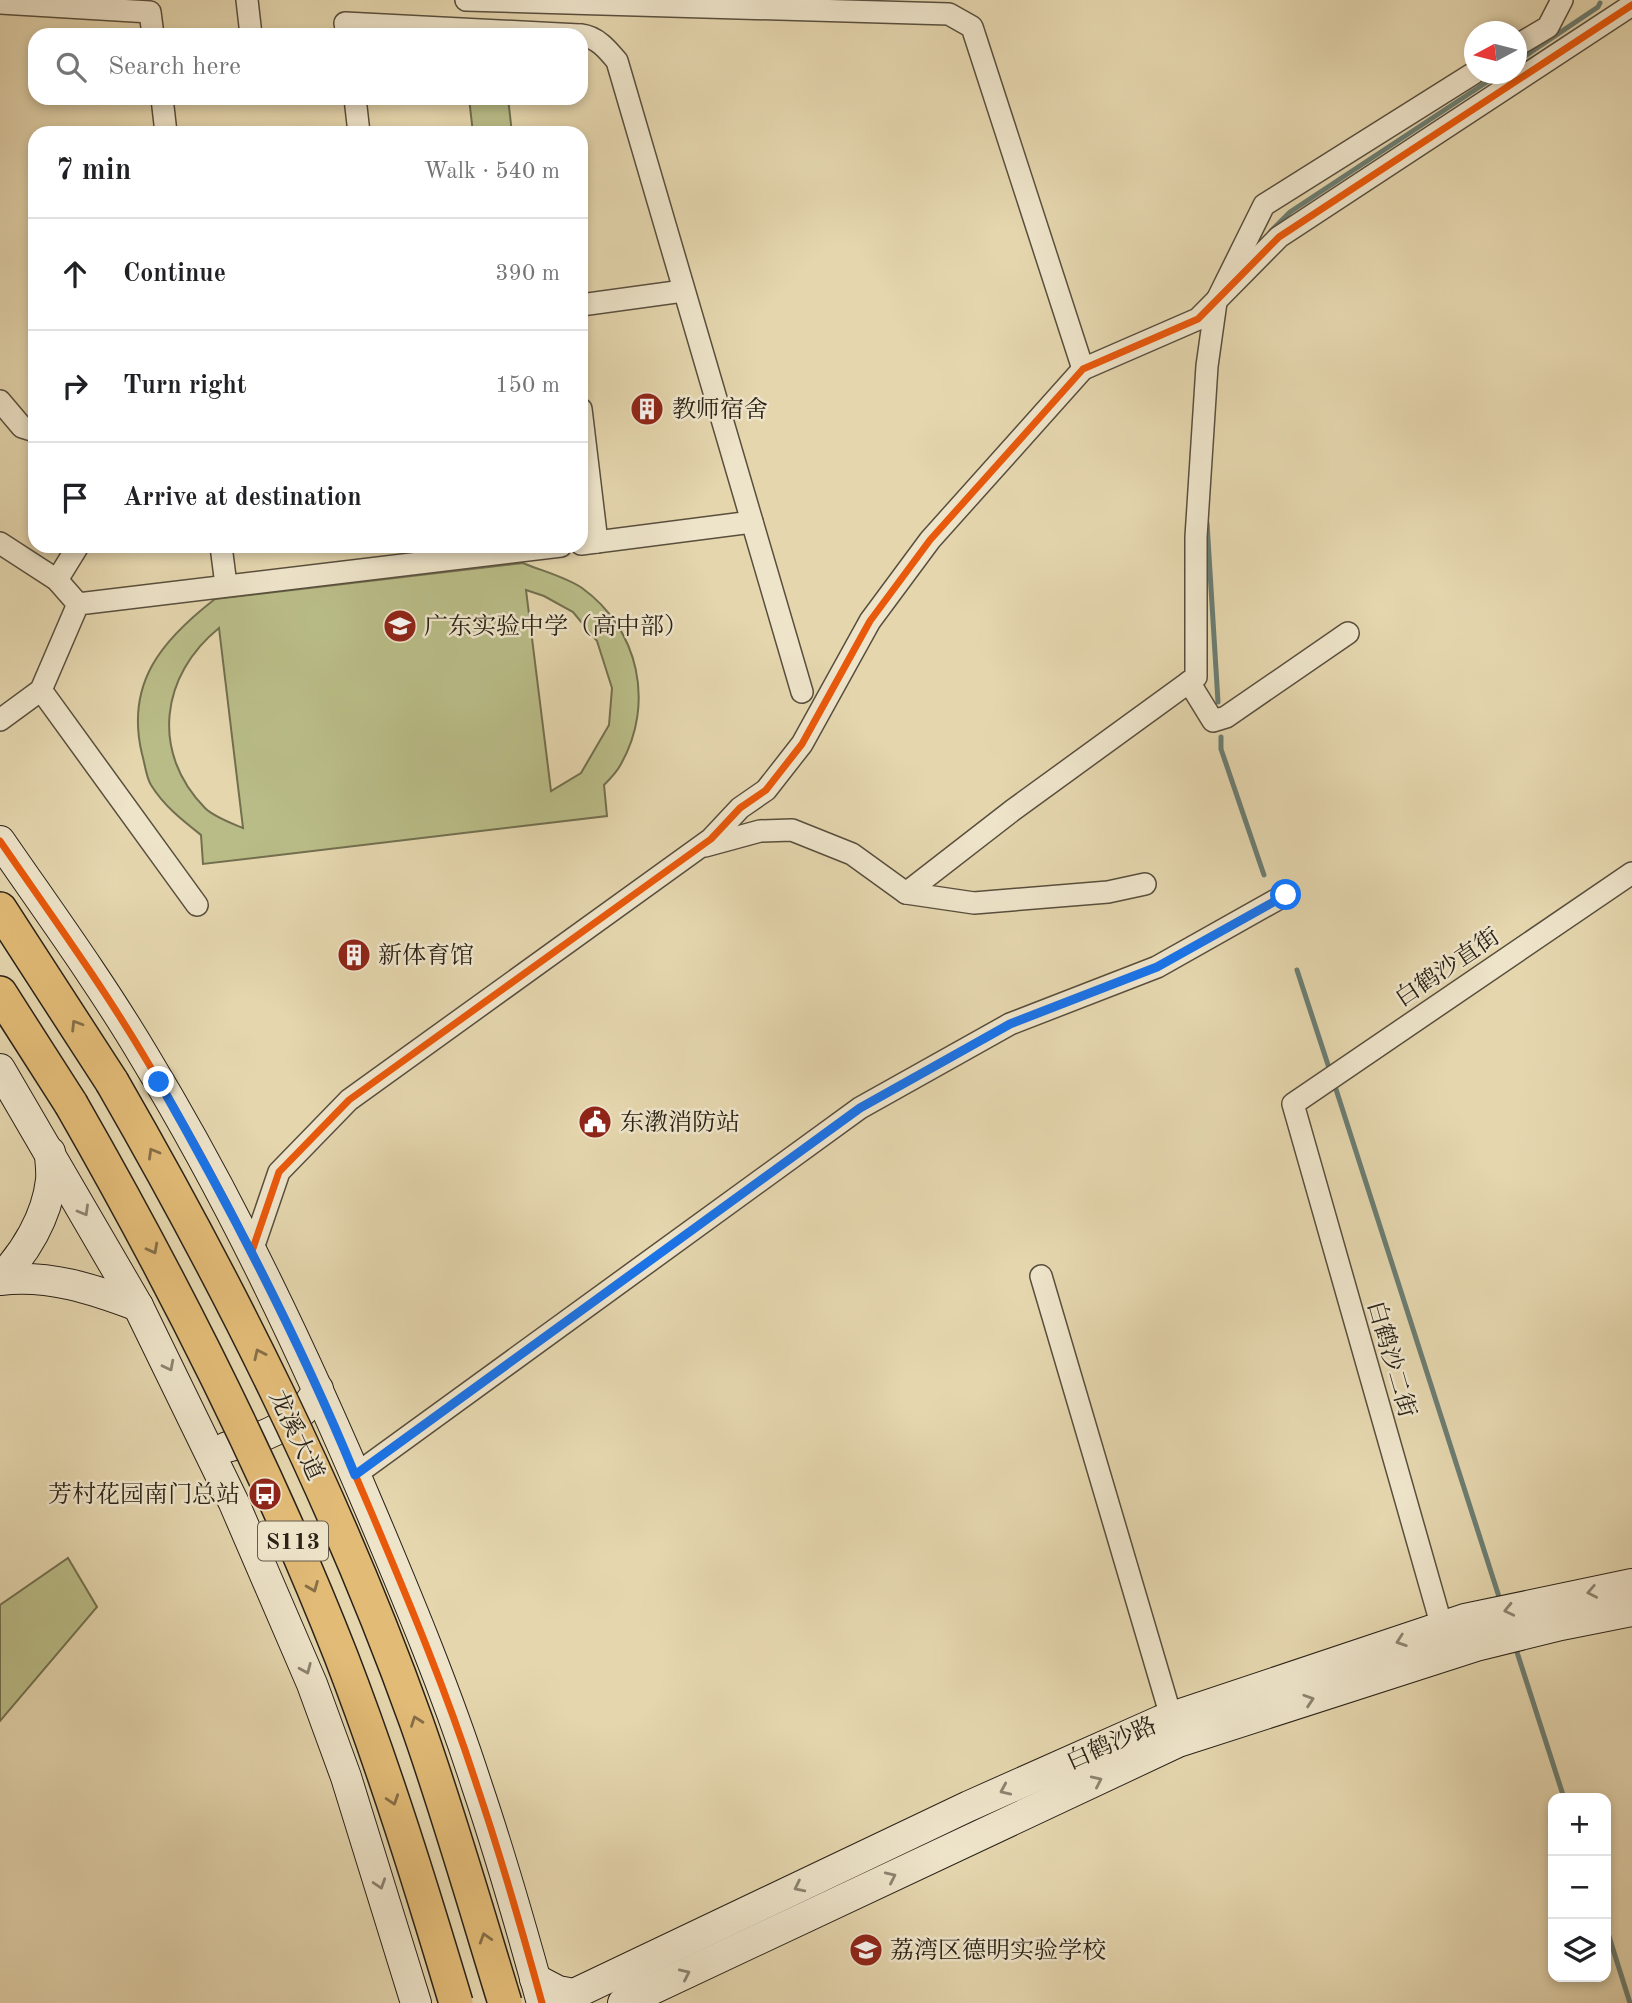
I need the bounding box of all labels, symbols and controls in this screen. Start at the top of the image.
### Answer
north arrow [1464,21,1527,84]
search box [28,28,588,105]
icon: search [52,48,90,86]
text: Search here [108,54,241,80]
text: 7 min [56,156,131,186]
text: Walk · 540 m [424,160,560,183]
icon: ahead [56,255,94,293]
text: Continue [123,261,226,287]
text: 390 m [495,262,560,285]
icon: right [56,367,94,405]
text: Turn right [123,373,246,399]
text: 150 m [495,374,560,397]
building icon: 教师宿舍 [628,390,666,428]
place label: 教师宿舍 [672,396,768,423]
icon: arrive [56,479,94,517]
text: Arrive at destination [123,485,362,511]
school or university icon: 广东实验中学（高中部） [381,607,419,645]
place label: 广东实验中学（高中部） [424,613,688,640]
route start [1270,879,1301,910]
street label: 白鹤沙直街 [1390,923,1505,1012]
building icon: 新体育馆 [335,936,373,974]
place label: 新体育馆 [378,942,474,969]
one-way arrow [72,1019,85,1032]
route end [143,1066,174,1097]
public building icon: 东漖消防站 [576,1103,614,1141]
place label: 东漖消防站 [620,1109,740,1136]
one-way arrow [148,1148,161,1161]
one-way arrow [76,1203,89,1216]
one-way arrow [145,1242,158,1254]
street label: 白鹤沙二街 [1362,1298,1421,1421]
one-way arrow [254,1349,268,1361]
one-way arrow [160,1359,174,1371]
street label: 龙溪大道 [264,1386,329,1484]
bus stop icon: 芳村花园南门总站 [246,1475,284,1513]
place label: 芳村花园南门总站 [48,1481,240,1508]
road number: S113 [258,1522,328,1560]
one-way arrow [304,1581,318,1593]
one-way arrow [1586,1584,1598,1599]
one-way arrow [1503,1601,1515,1616]
one-way arrow [1395,1633,1407,1647]
one-way arrow [298,1662,312,1675]
one-way arrow [1302,1694,1314,1708]
street label: 白鹤沙路 [1062,1712,1161,1775]
one-way arrow [410,1716,424,1728]
one-way arrow [1089,1775,1102,1789]
one-way arrow [1000,1782,1012,1796]
map controls [1548,1793,1611,1982]
button: + [1548,1793,1611,1856]
one-way arrow [385,1794,399,1806]
button: − [1548,1856,1611,1919]
one-way arrow [884,1872,896,1886]
one-way arrow [372,1878,386,1890]
one-way arrow [794,1878,806,1892]
button: layers [1548,1919,1611,1982]
school or university icon: 荔湾区德明实验学校 [847,1931,885,1969]
one-way arrow [479,1932,494,1944]
place label: 荔湾区德明实验学校 [890,1937,1106,1964]
one-way arrow [678,1968,690,1982]

